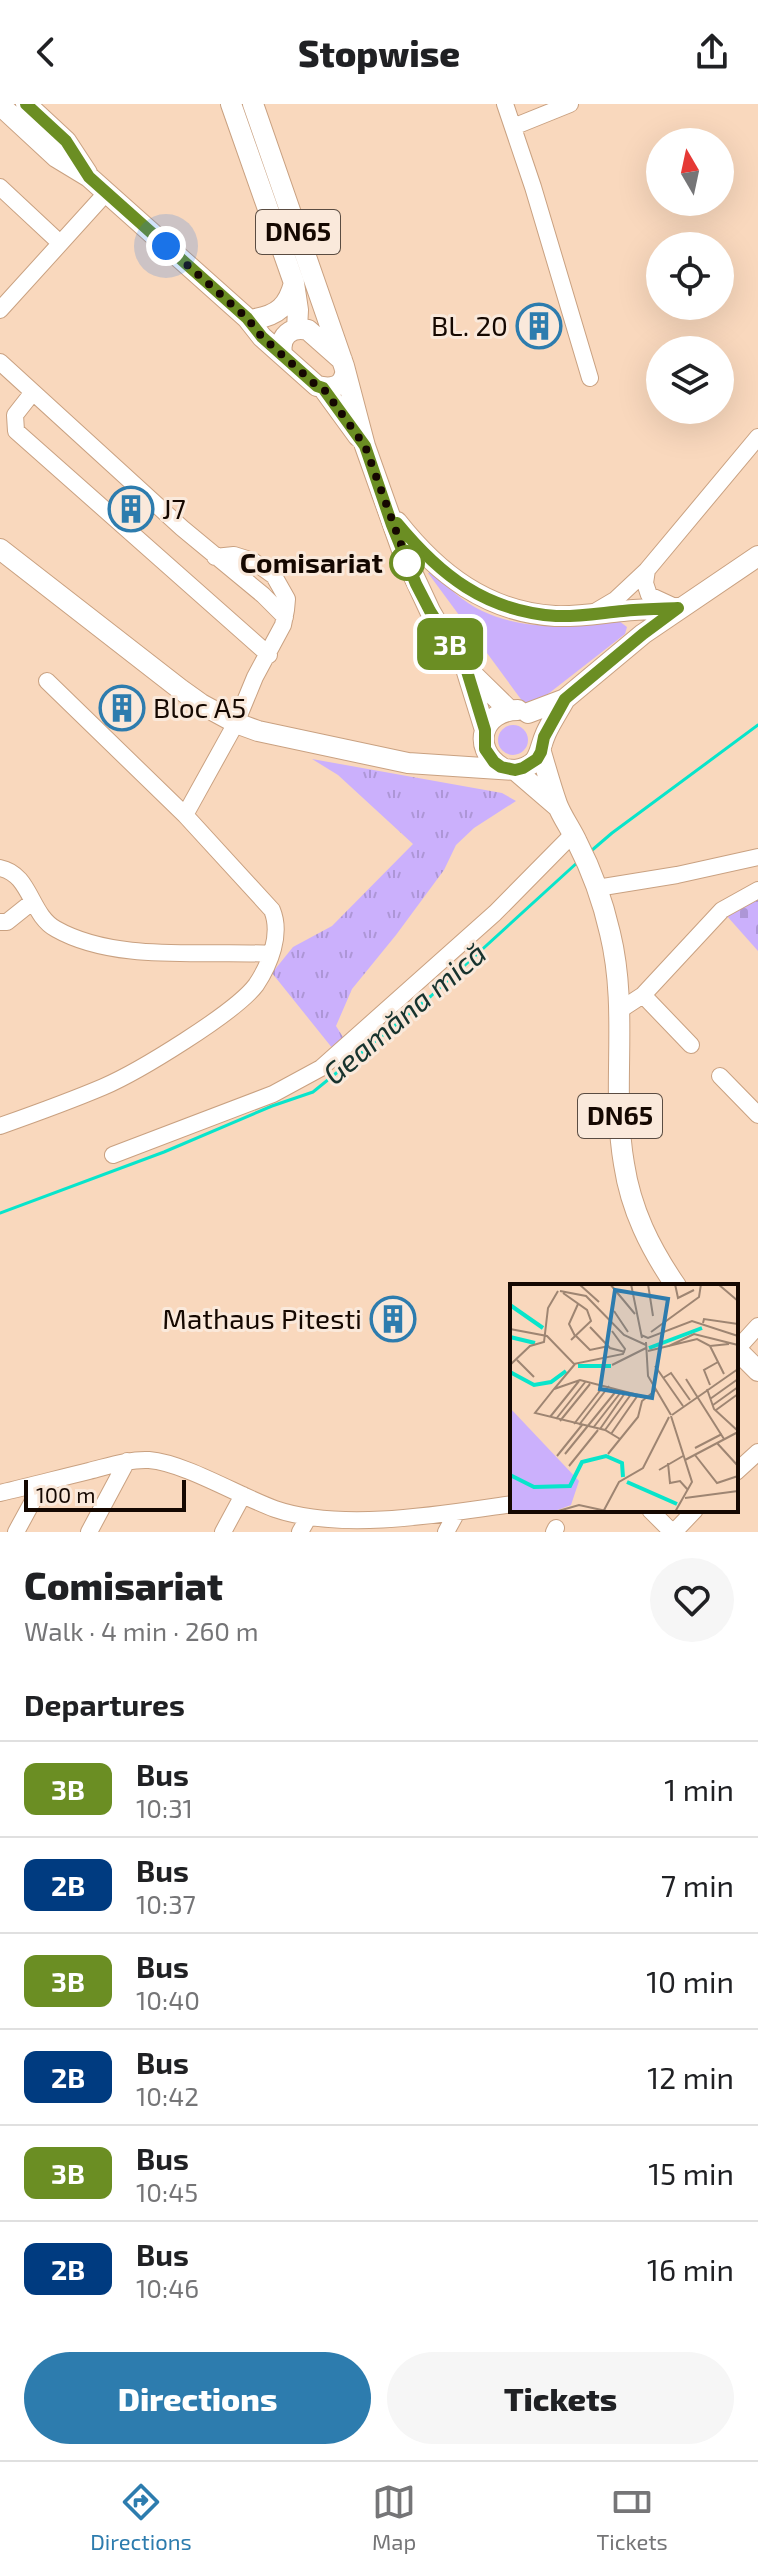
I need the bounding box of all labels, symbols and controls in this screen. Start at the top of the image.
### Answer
icon: back [24,30,68,74]
icon: share [690,30,734,74]
text: Stopwise [298,31,460,74]
north arrow [646,128,734,216]
map controls [646,128,734,424]
road number: DN65 [256,210,340,254]
your location [146,226,186,266]
button: locate [646,232,734,320]
building icon: BL. 20 [515,302,563,350]
place label: BL. 20 [431,308,508,342]
button: layers [646,336,734,424]
building icon: J7 [107,485,155,533]
place label: J7 [162,491,186,525]
place label: Comisariat [240,545,383,579]
marker: Comisariat [390,546,424,580]
line badge: 3B [414,618,486,670]
text: 3B [433,627,467,661]
building icon: Bloc A5 [98,684,146,732]
place label: Bloc A5 [153,690,246,724]
water label: Geamăna mică [315,934,493,1091]
road number: DN65 [578,1094,662,1138]
inset map [510,1284,738,1512]
building icon: Mathaus Pitesti [369,1295,417,1343]
place label: Mathaus Pitesti [162,1301,362,1335]
scale bar [24,1476,186,1512]
text: 100 m [36,1481,95,1507]
button: heart [650,1558,734,1642]
text: Comisariat [24,1562,223,1608]
text: Walk · 4 min · 260 m [24,1615,259,1646]
text: Departures [24,1686,185,1722]
text: Bus [136,1756,189,1792]
text: 1 min [664,1771,734,1807]
text: 3B [51,1772,85,1806]
text: 10:31 [136,1792,193,1823]
text: Bus [136,1852,189,1888]
text: 7 min [661,1867,734,1903]
text: 2B [51,1868,85,1902]
text: 10:37 [136,1888,196,1919]
text: Bus [136,1948,189,1984]
text: 10 min [646,1963,734,1999]
text: 3B [51,1964,85,1998]
text: 10:40 [136,1984,200,2015]
text: Bus [136,2044,189,2080]
text: 12 min [647,2059,734,2095]
text: 2B [51,2060,85,2094]
text: 10:42 [136,2080,199,2111]
text: Bus [136,2140,189,2176]
text: 15 min [648,2155,734,2191]
text: 3B [51,2156,85,2190]
text: 10:45 [136,2176,198,2207]
text: Bus [136,2236,189,2272]
text: 16 min [647,2251,734,2287]
text: 2B [51,2252,85,2286]
text: 10:46 [136,2272,199,2303]
button: Directions [24,2352,371,2444]
button: Tickets [387,2352,734,2444]
tab: Directions [90,2480,192,2554]
tab: Map [372,2480,416,2554]
tab: Tickets [597,2480,668,2554]

